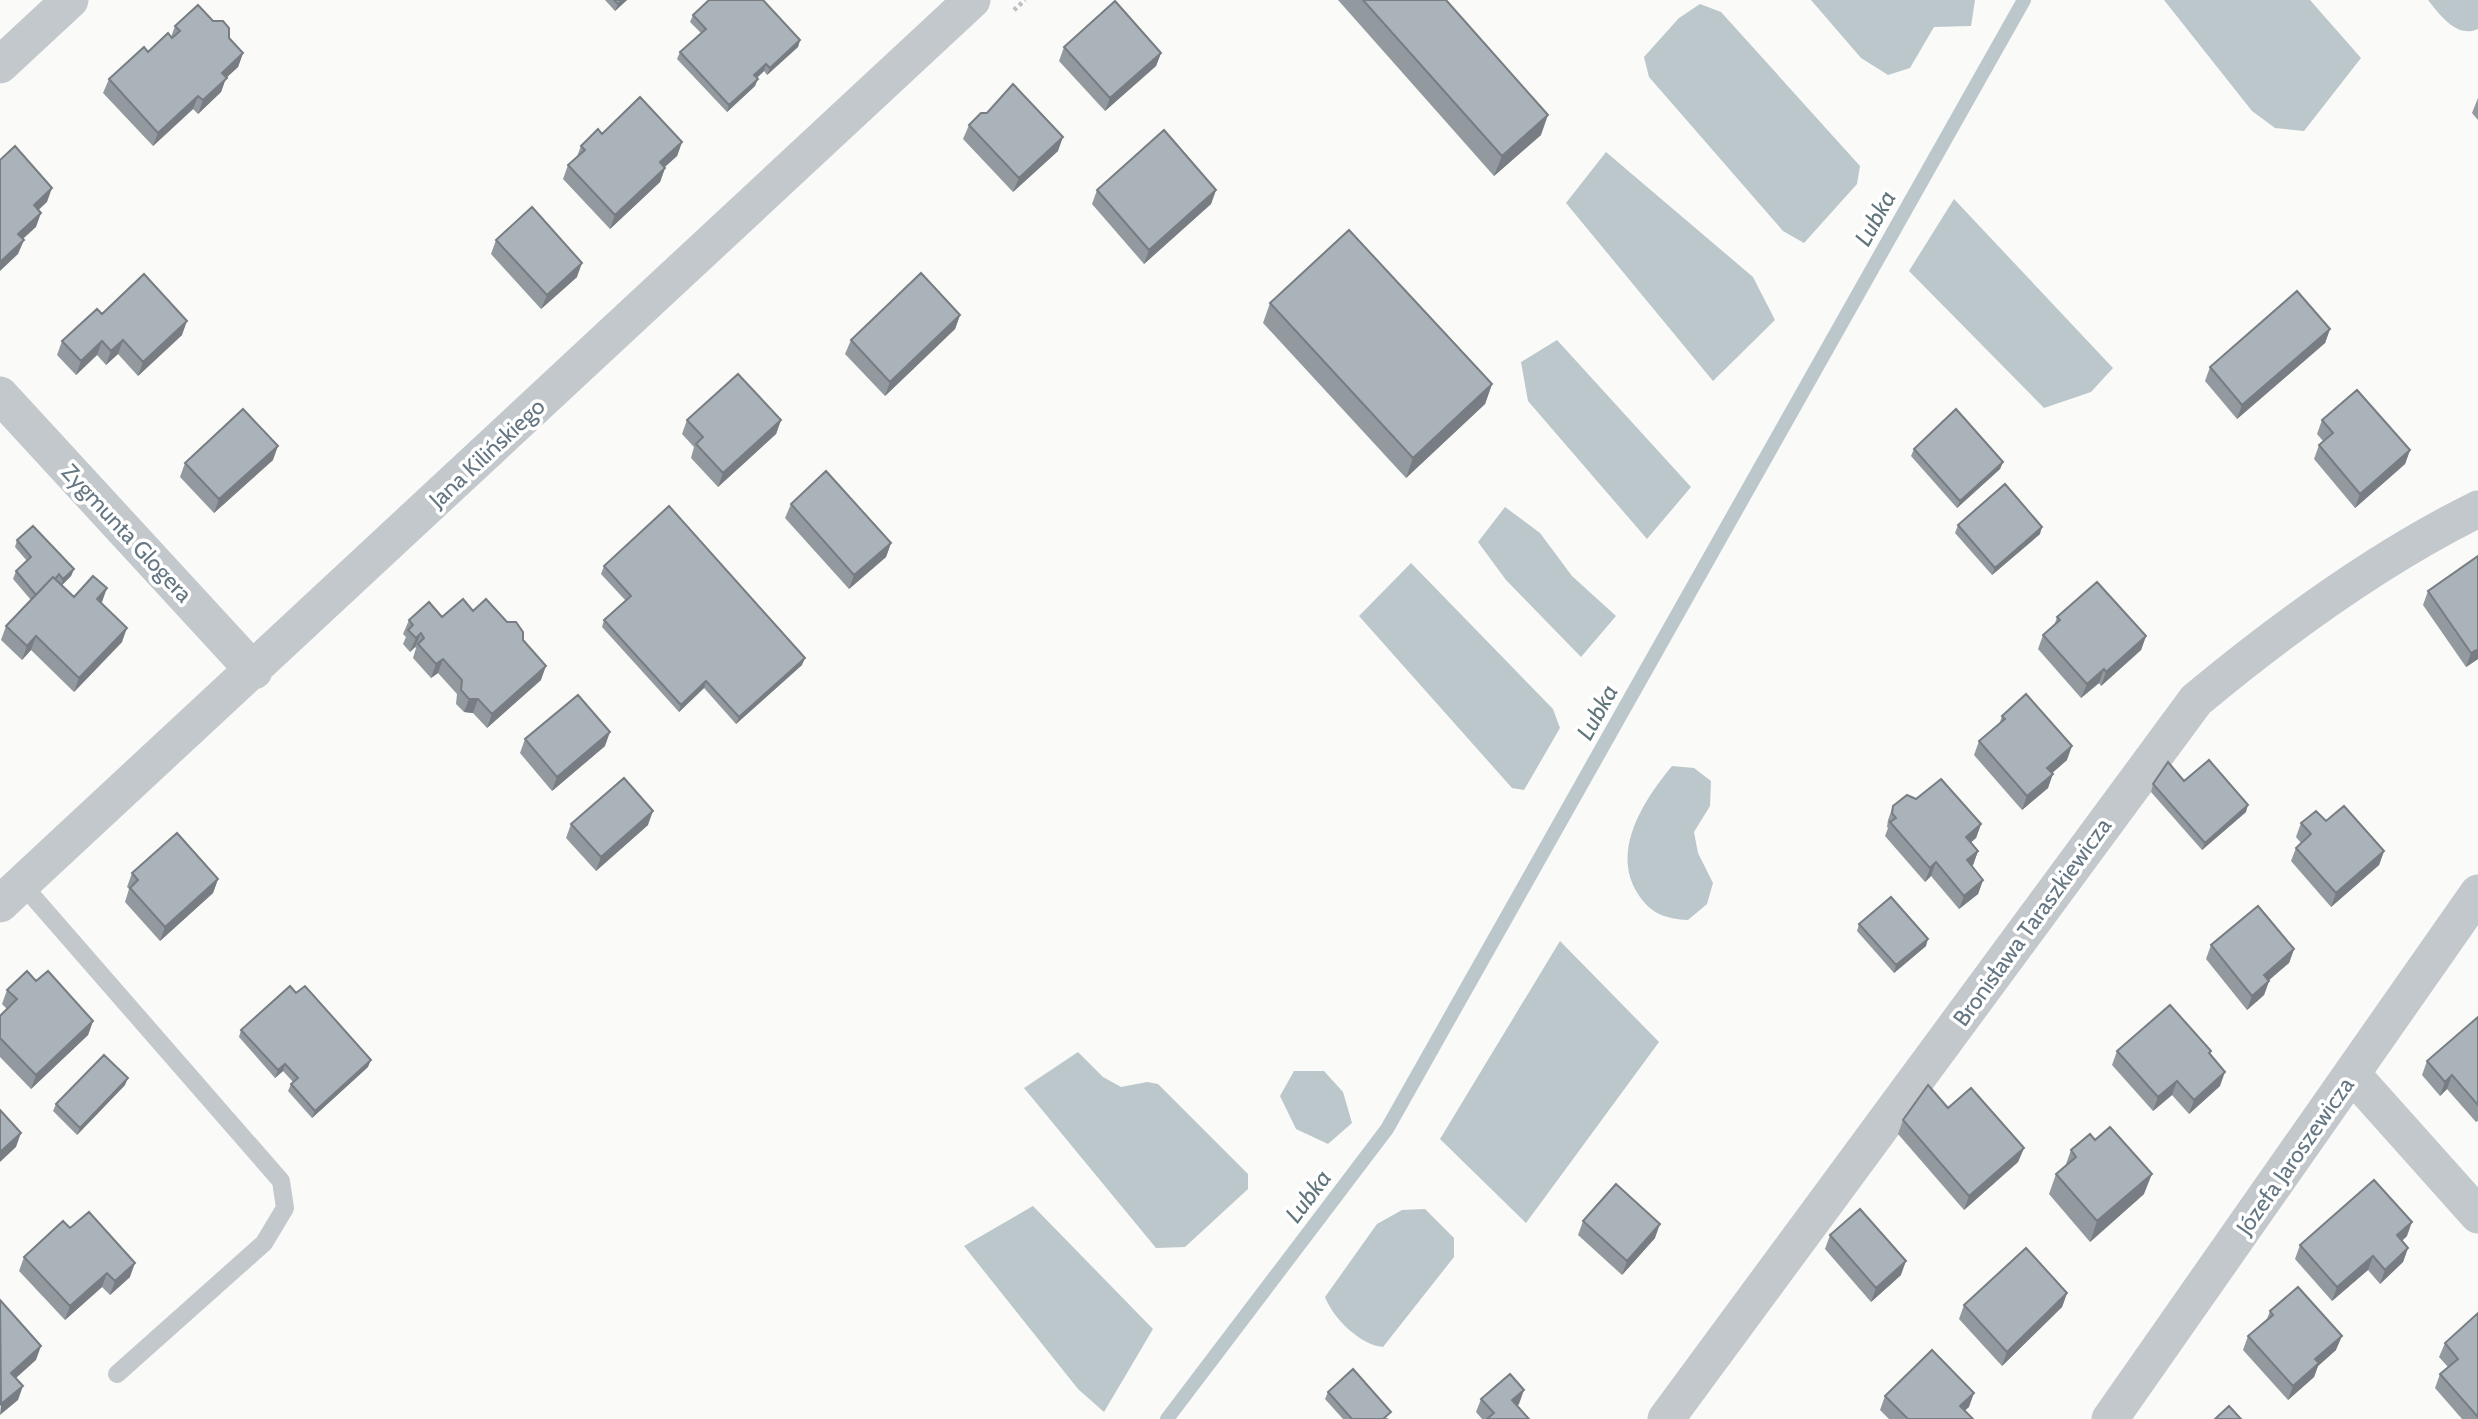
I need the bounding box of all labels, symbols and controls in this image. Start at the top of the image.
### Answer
water label: Lubka [1848,185,1902,251]
street label: Jana Kilińskiego [423,392,551,514]
street label: Zygmunta Glogera [56,458,198,608]
water label: Lubka [1570,679,1624,745]
street label: Bronisława Taraszkiewicza [1947,812,2117,1032]
street label: Józefa Jaroszewicza [2230,1072,2360,1241]
water label: Lubka [1279,1164,1337,1228]

